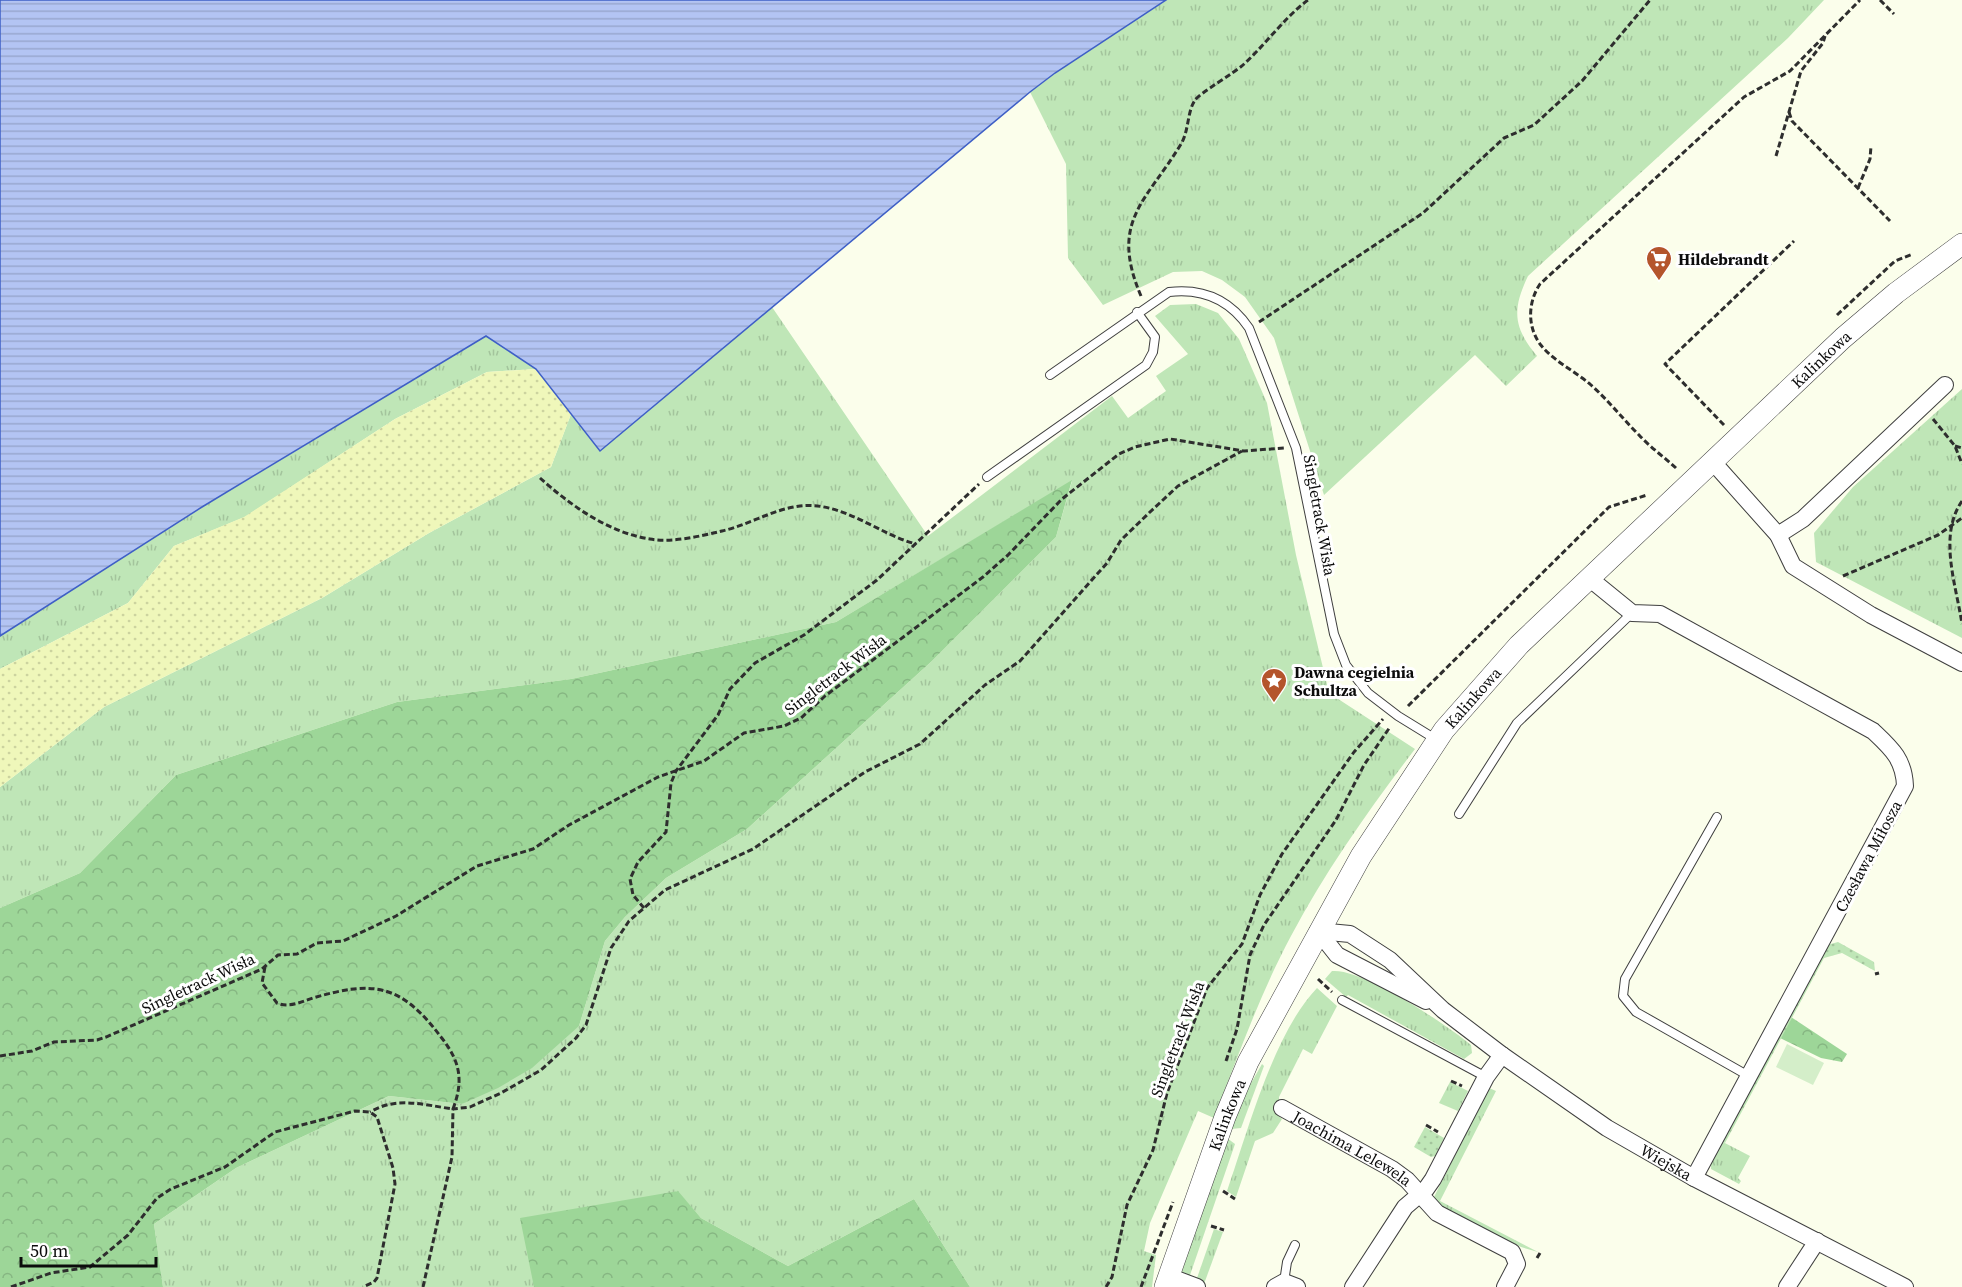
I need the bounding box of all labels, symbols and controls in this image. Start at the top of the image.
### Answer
supermarket icon: Hildebrandt [1644,244,1674,282]
place label: Hildebrandt [1678,248,1769,270]
street label: Kalinkowa [1786,324,1856,393]
street label: Singletrack Wisła [1299,453,1342,578]
street label: Singletrack Wisła [779,628,891,720]
place label: Dawna cegielnia Schultza [1294,661,1415,701]
street label: Kalinkowa [1439,661,1506,733]
place icon: Dawna cegielnia Schultza [1259,666,1289,704]
street label: Czesława Miłosza [1829,795,1907,916]
street label: Singletrack Wisła [138,947,259,1019]
street label: Singletrack Wisła [1145,977,1210,1100]
street label: Kalinkowa [1203,1075,1251,1154]
street label: Joachima Lelewela [1288,1105,1417,1192]
street label: Wiejska [1636,1138,1697,1186]
scale bar [21,1230,156,1268]
text: 50 m [30,1238,68,1263]

